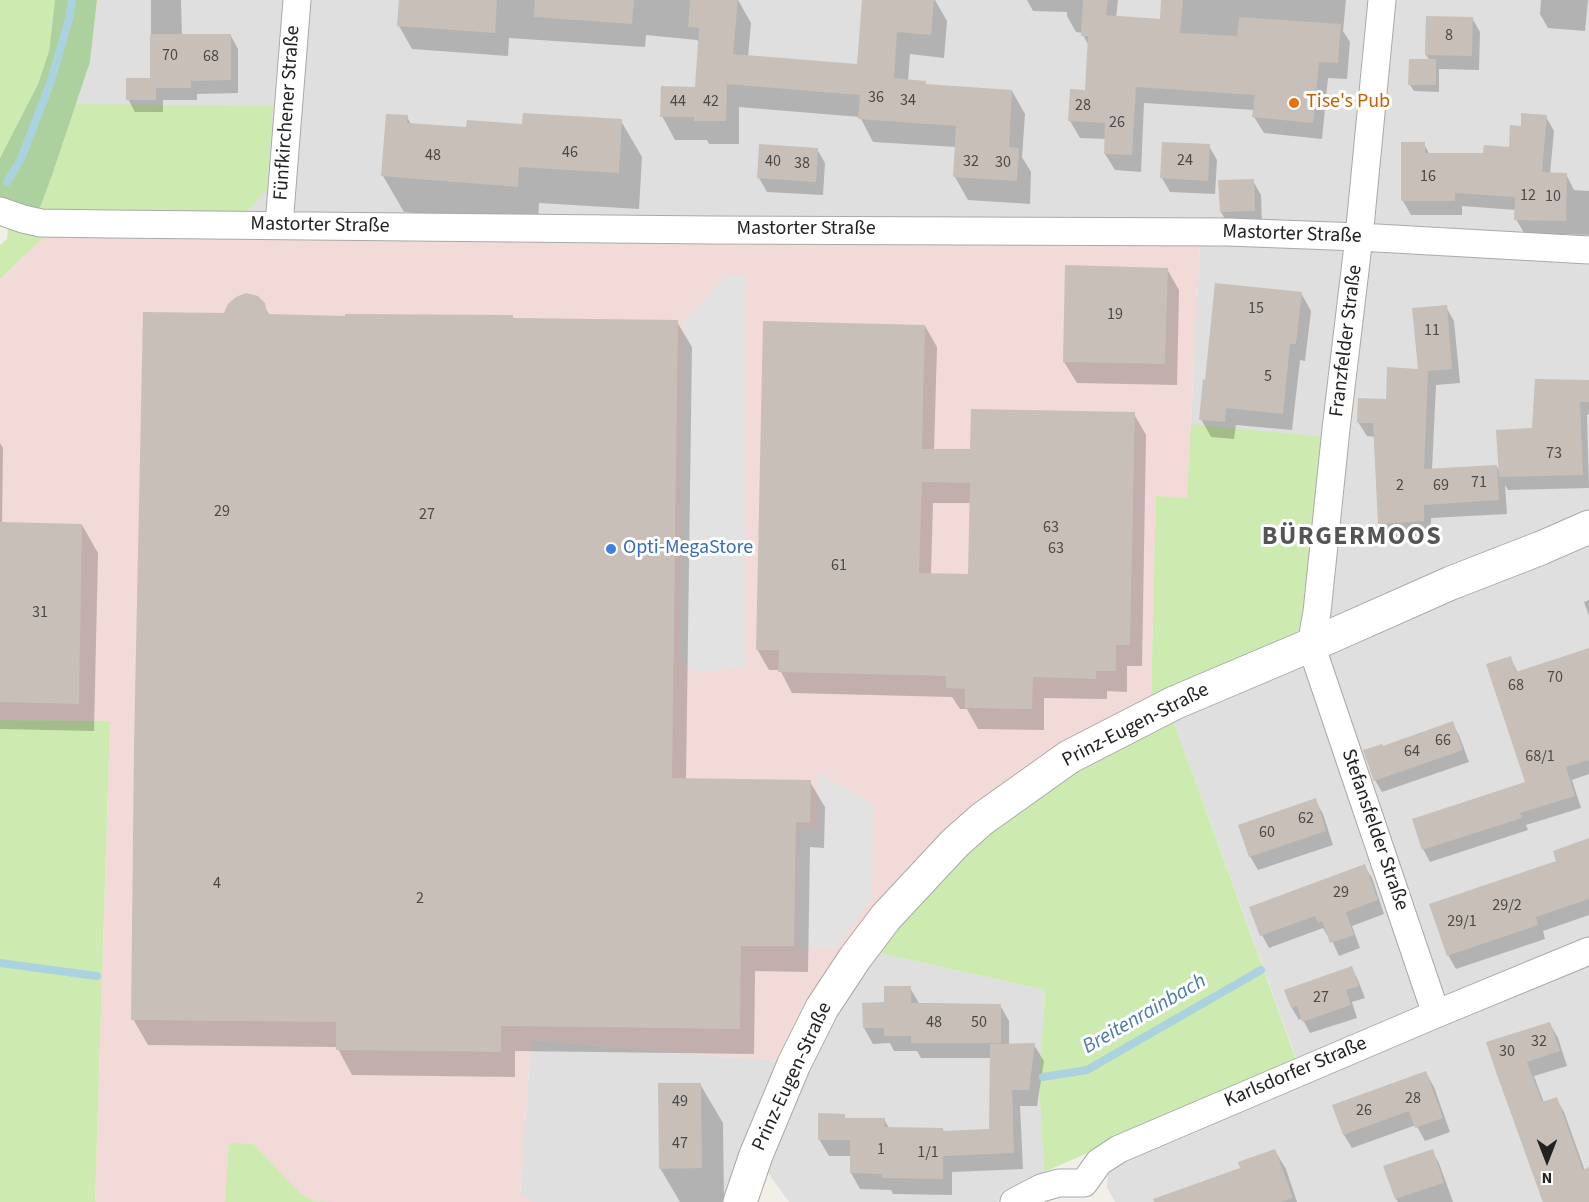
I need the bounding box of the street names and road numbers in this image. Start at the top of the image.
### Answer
street label: Fünfkirchener Straße [270,25,306,201]
street label: Mastorter Straße [250,213,390,239]
street label: Mastorter Straße [736,218,876,242]
street label: Mastorter Straße [1222,221,1362,249]
street label: Franzfelder Straße [1326,264,1368,418]
street label: Prinz-Eugen-Straße [1059,679,1213,773]
street label: Stefansfelder Straße [1335,746,1413,914]
street label: Prinz-Eugen-Straße [748,999,838,1155]
street label: Karlsdorfer Straße [1221,1032,1371,1114]

